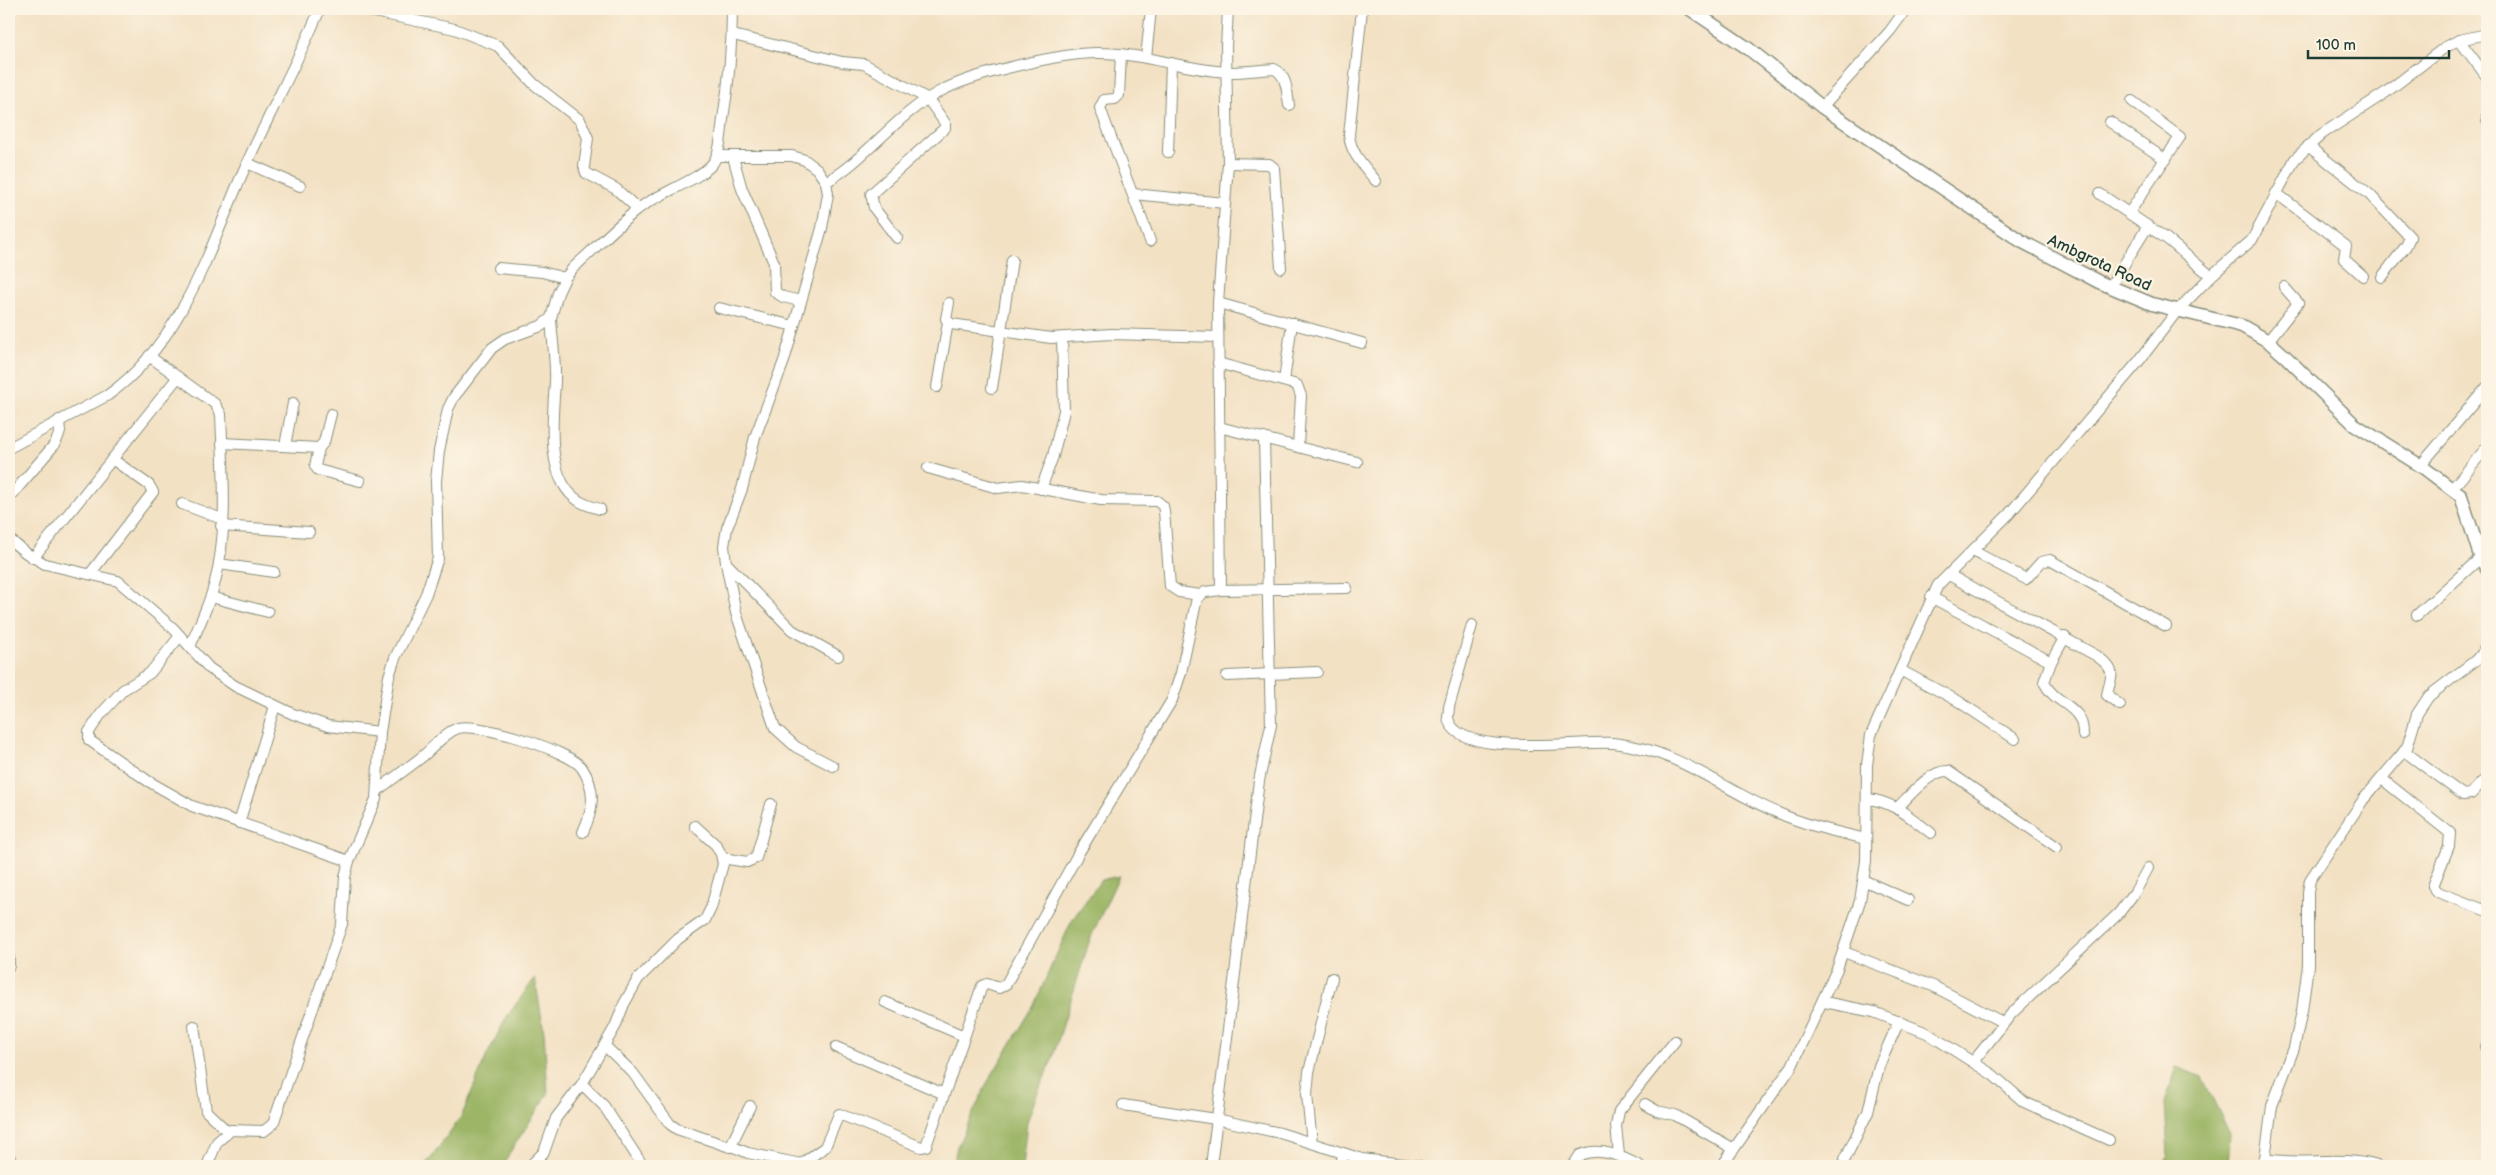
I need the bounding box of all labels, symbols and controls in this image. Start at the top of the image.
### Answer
scale bar [2308,28,2450,60]
text: 100 m [2316,36,2356,55]
street label: Ambgrota Road [2044,231,2154,296]

